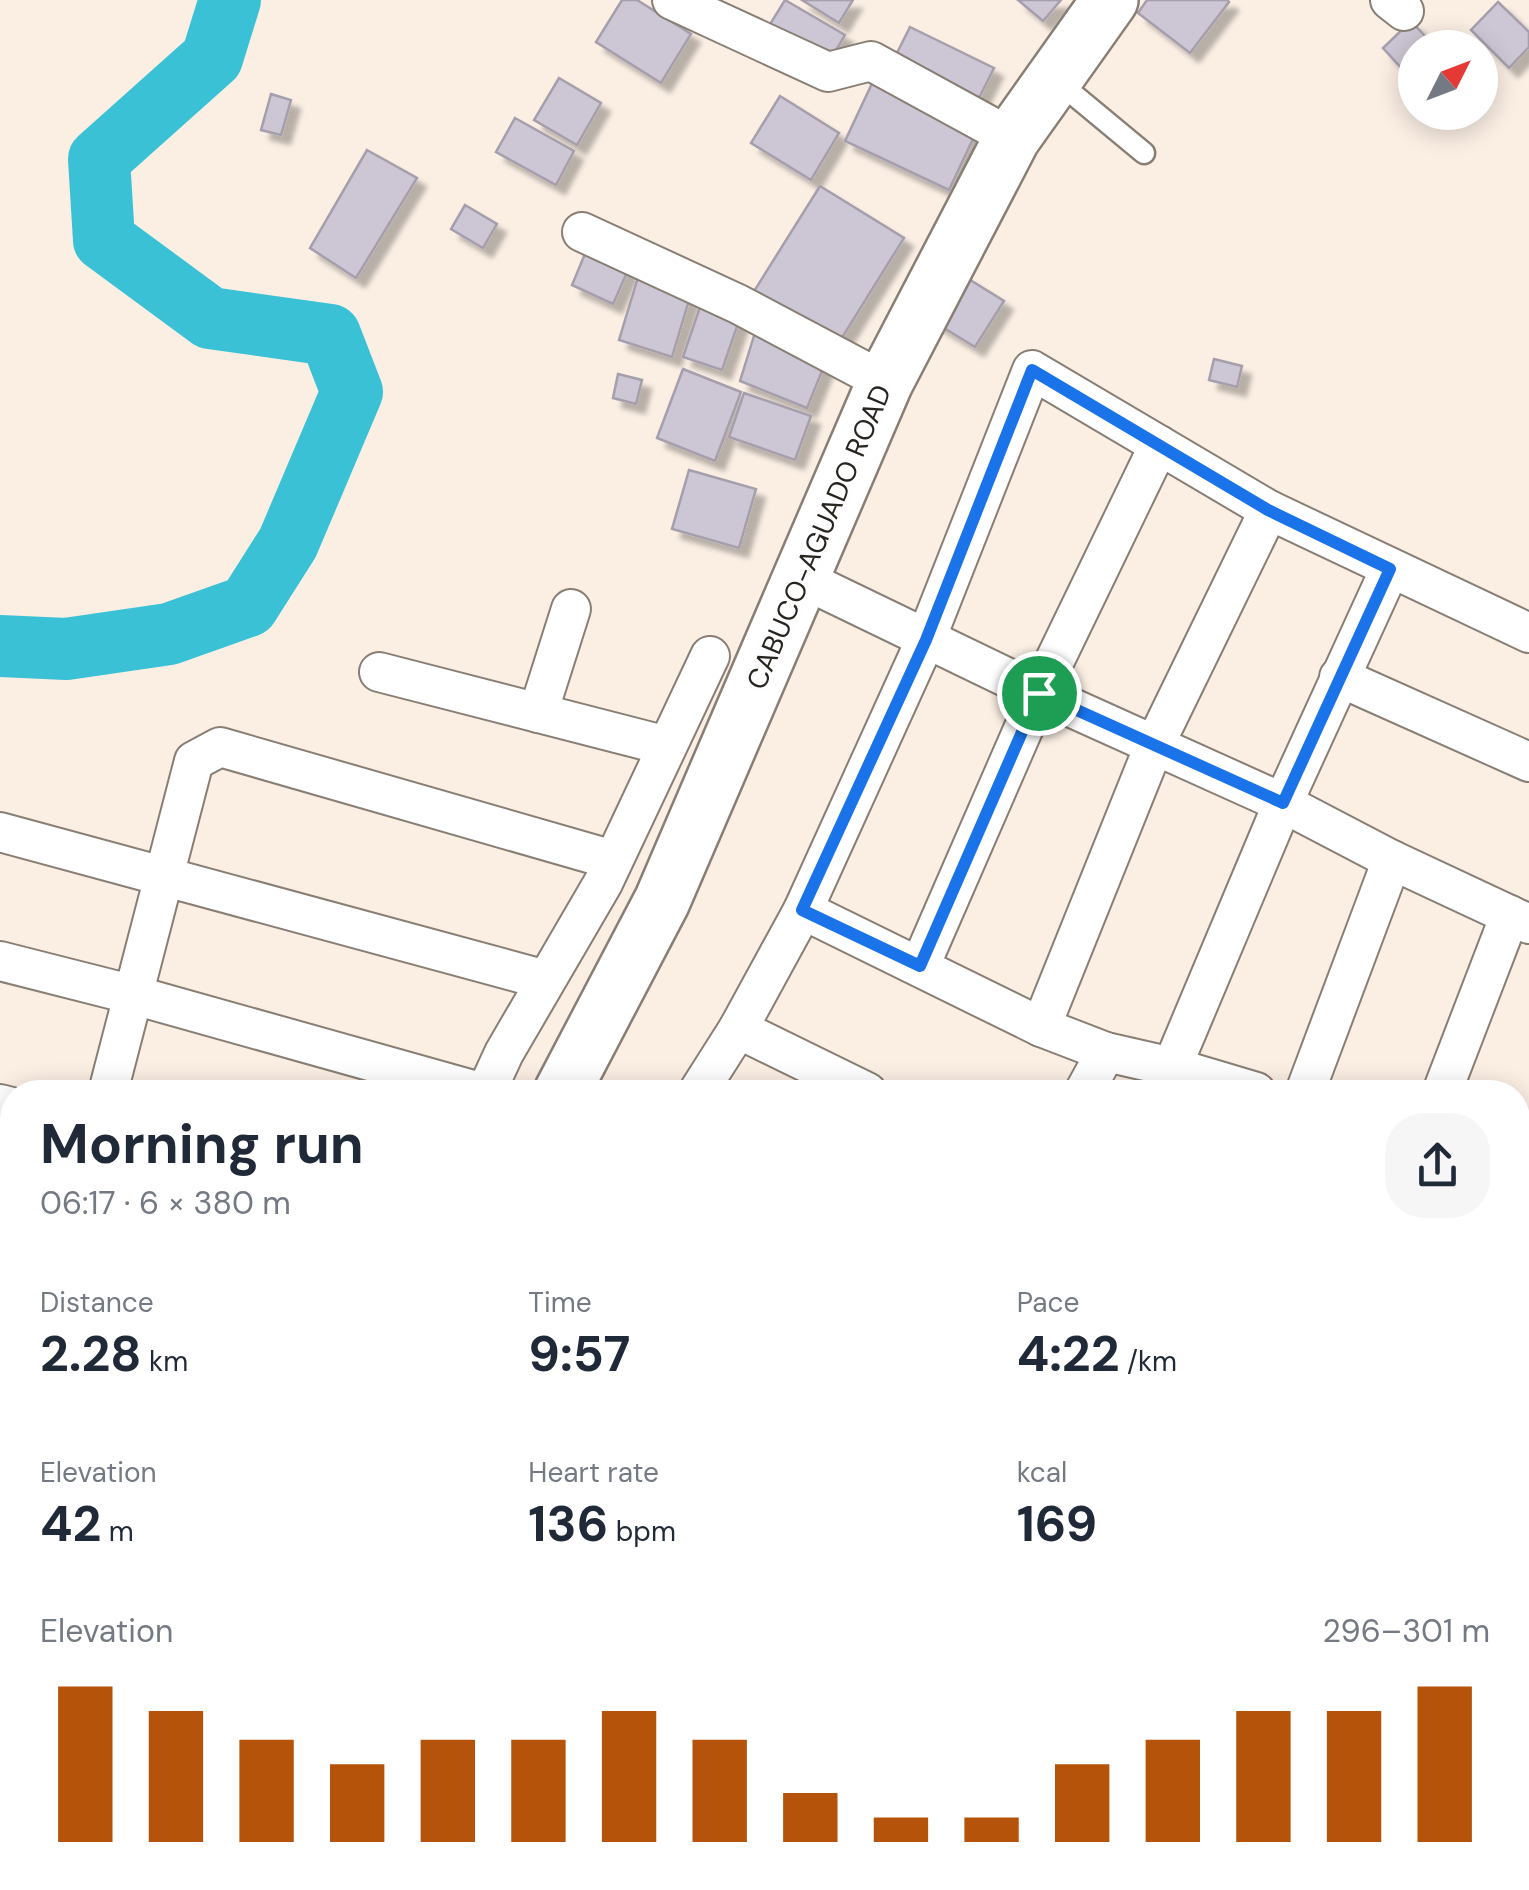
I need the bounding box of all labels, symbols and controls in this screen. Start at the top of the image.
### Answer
north arrow [1398,30,1498,130]
map controls [1398,30,1498,130]
street label: CABUCO-AGUADO ROAD [738,379,900,695]
pin [997,651,1082,736]
icon: arrive [1012,666,1067,721]
text: Morning run [40,1108,364,1180]
button: share [1385,1113,1490,1218]
text: 06:17 · 6 × 380 m [40,1182,291,1224]
text: Distance [40,1284,154,1321]
text: Time [528,1284,592,1321]
text: Pace [1017,1284,1079,1321]
text: 2.28 [40,1321,142,1387]
text: 9:57 [528,1321,630,1387]
text: 4:22 [1017,1321,1120,1387]
text: km [142,1343,188,1380]
text: /km [1120,1343,1177,1380]
text: Elevation [40,1454,157,1491]
text: Heart rate [528,1454,659,1491]
text: kcal [1017,1454,1067,1491]
text: 42 [40,1491,101,1557]
text: 136 [528,1491,608,1557]
text: 169 [1017,1491,1097,1557]
text: m [101,1513,134,1550]
text: bpm [608,1513,676,1550]
text: Elevation [40,1610,173,1652]
text: 296–301 m [1322,1610,1490,1652]

